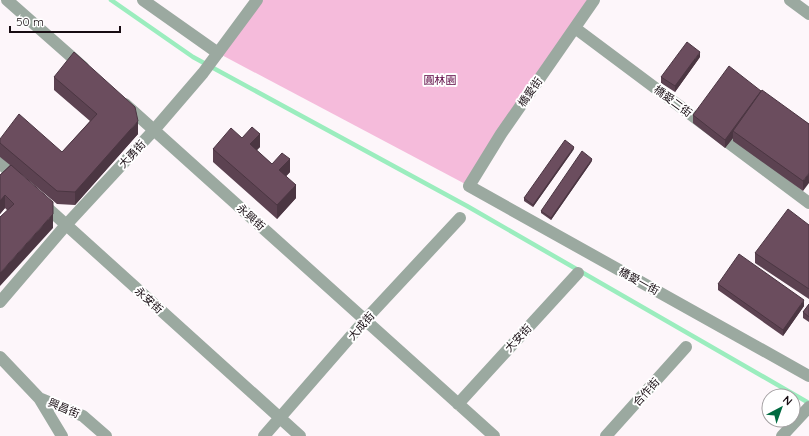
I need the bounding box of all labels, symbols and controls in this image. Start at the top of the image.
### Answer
scale bar [10,8,120,34]
text: 50 m [16,14,44,29]
park label: 圓林園 [424,73,457,87]
street label: 橋愛街 [515,74,545,110]
street label: 橋愛二街 [651,82,695,120]
street label: 大勇街 [116,137,148,171]
street label: 永興街 [234,201,268,233]
street label: 橋愛一街 [616,264,662,298]
street label: 永安街 [132,284,166,316]
street label: 大成街 [345,309,377,343]
street label: 大安街 [502,321,534,355]
street label: 合作街 [630,375,662,409]
north arrow [761,388,801,428]
text: N [780,393,795,408]
street label: 興昌街 [46,395,82,421]

